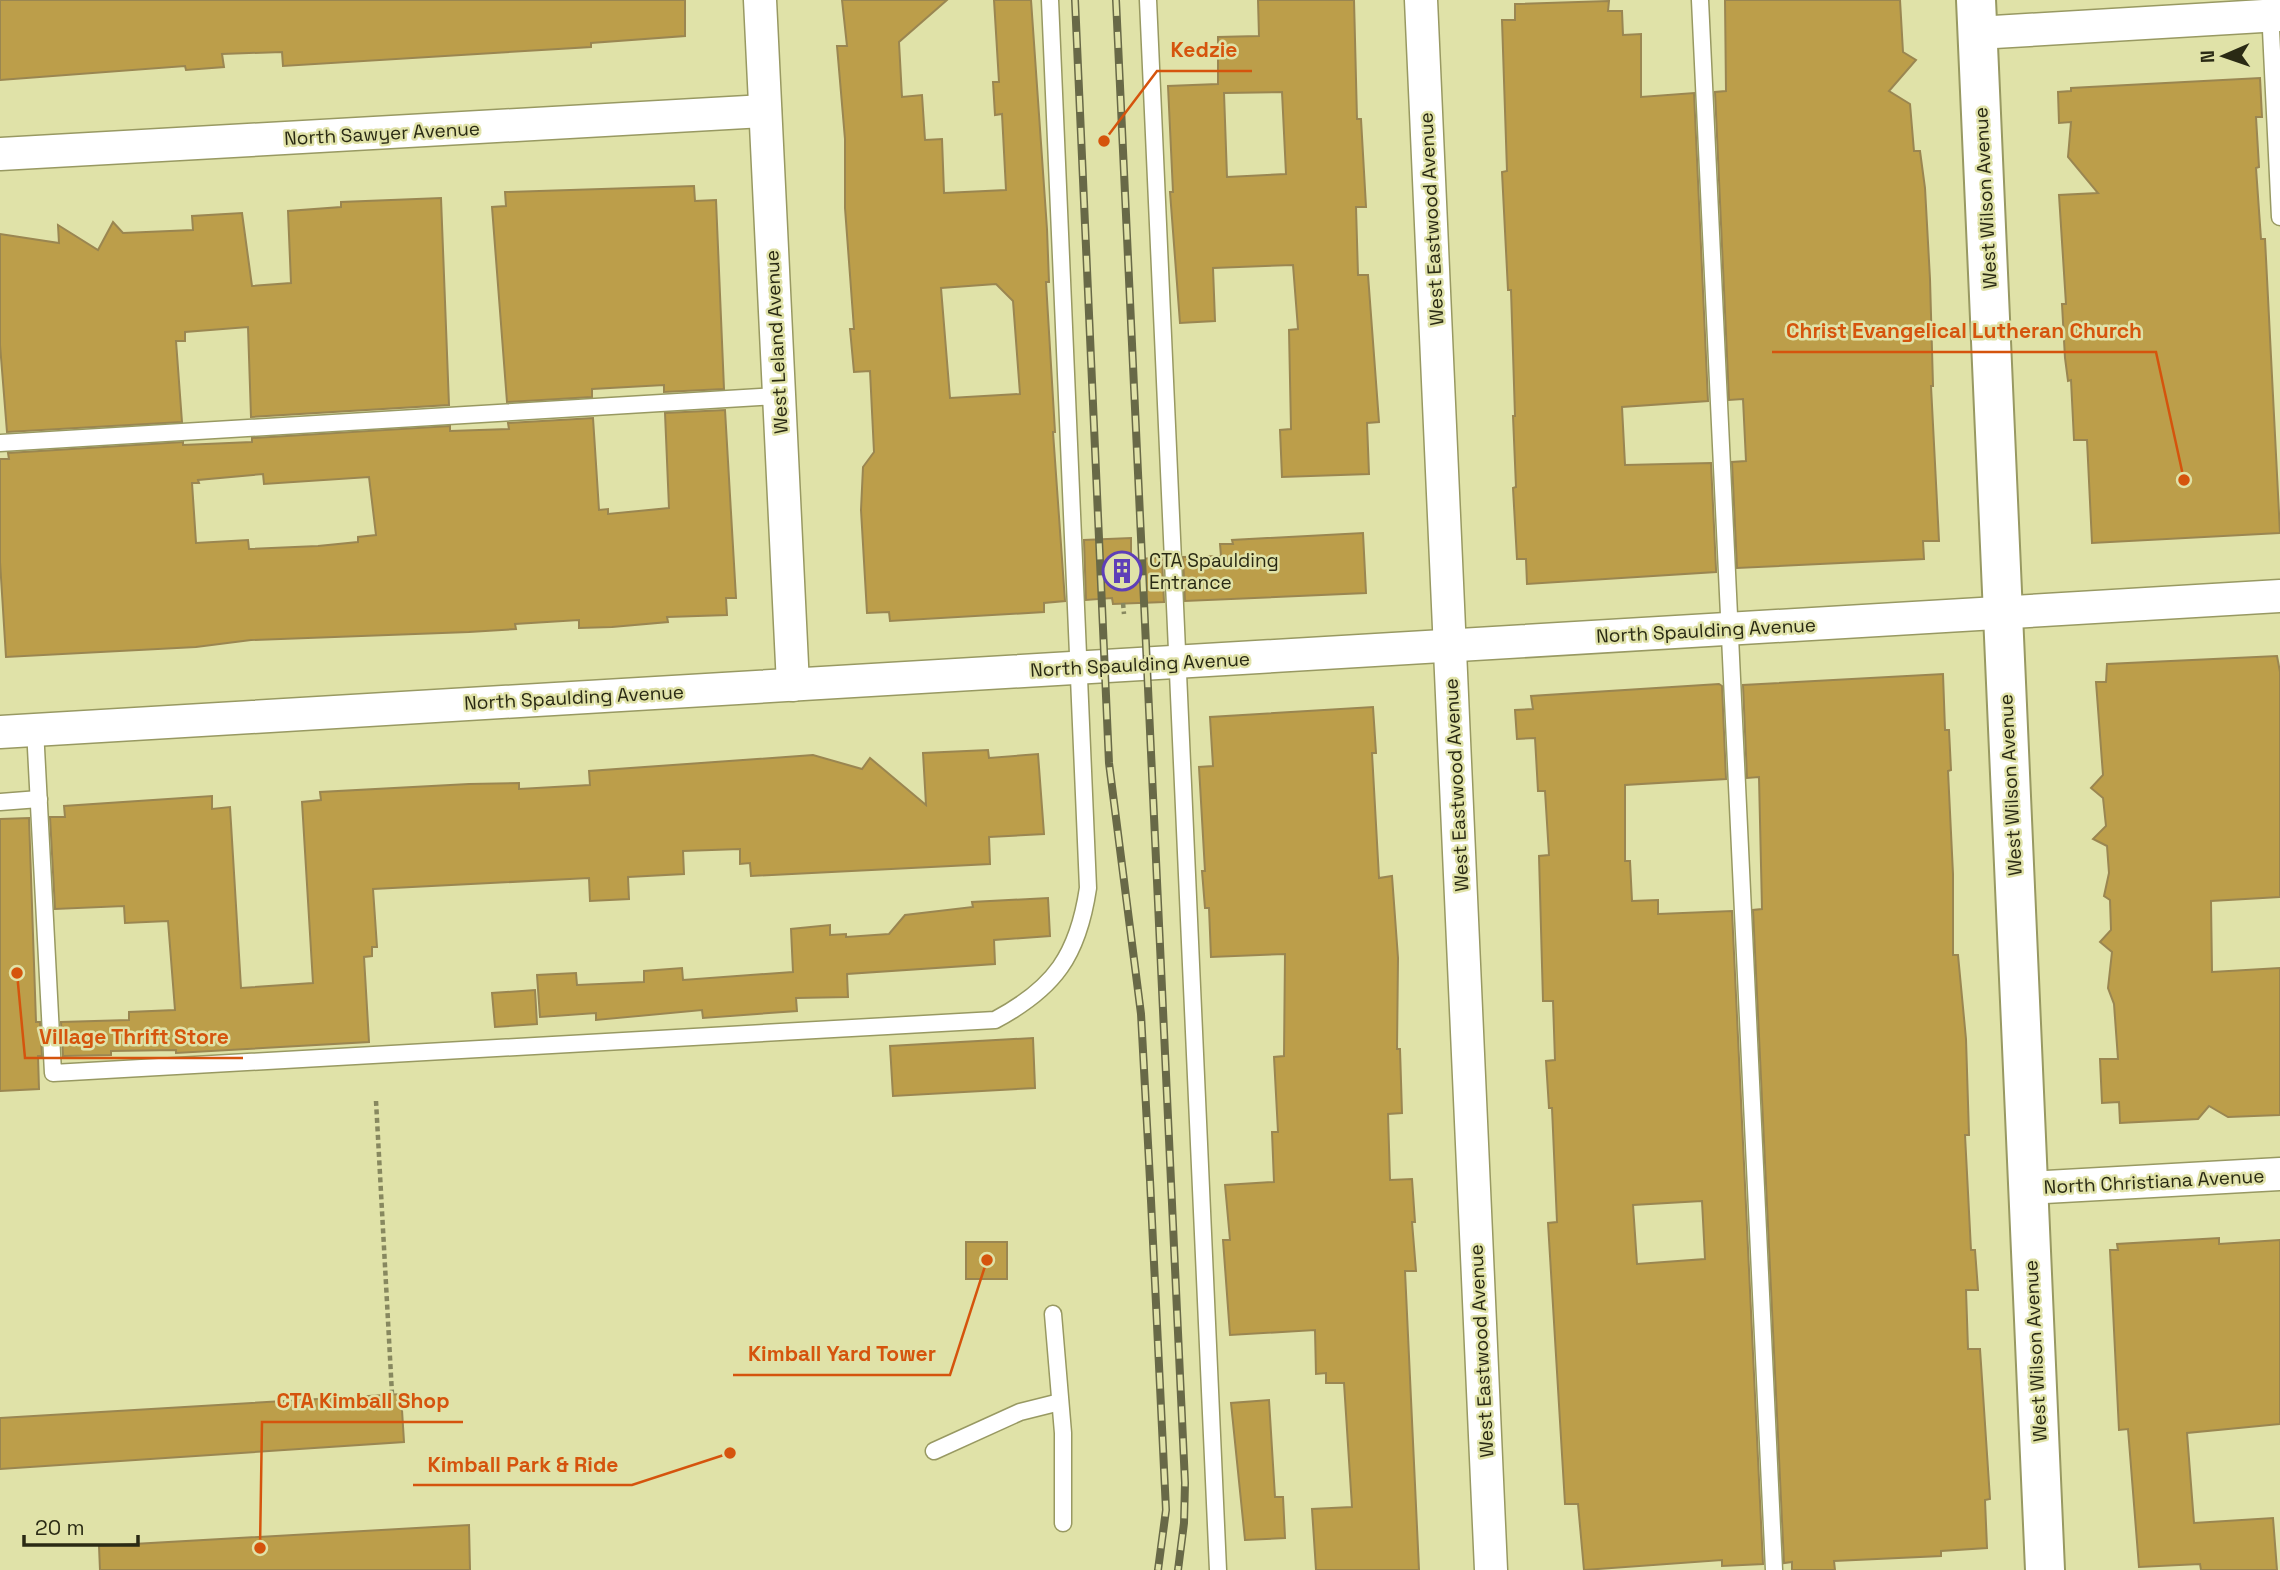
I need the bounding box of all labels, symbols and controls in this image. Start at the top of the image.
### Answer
north arrow [2189,21,2259,91]
callout: Kedzie [1157,29,1252,71]
text: Kedzie [1171,36,1237,63]
text: N [2195,50,2220,63]
street label: West Wilson Avenue [1968,106,2003,289]
street label: West Eastwood Avenue [1413,112,1450,326]
street label: North Sawyer Avenue [283,116,481,151]
street label: West Leland Avenue [759,250,794,434]
callout: Christ Evangelical Lutheran Church [1772,310,2156,352]
text: Christ Evangelical Lutheran Church [1786,317,2142,344]
place label: CTA Spaulding Entrance [1149,548,1279,595]
building icon: CTA Spaulding Entrance [1101,550,1143,592]
street label: North Spaulding Avenue [1595,612,1817,649]
street label: North Spaulding Avenue [1029,646,1251,683]
street label: West Eastwood Avenue [1438,678,1475,892]
street label: North Spaulding Avenue [463,679,685,716]
street label: West Wilson Avenue [1993,693,2028,876]
callout: Village Thrift Store [25,1016,243,1058]
text: Village Thrift Store [39,1023,229,1050]
street label: North Christiana Avenue [2043,1163,2265,1200]
street label: West Eastwood Avenue [1463,1244,1500,1458]
street label: West Wilson Avenue [2018,1259,2053,1442]
callout: Kimball Yard Tower [733,1333,950,1375]
text: Kimball Yard Tower [748,1340,936,1367]
callout: CTA Kimball Shop [262,1380,463,1422]
text: CTA Kimball Shop [276,1387,450,1414]
callout: Kimball Park & Ride [413,1443,632,1485]
text: Kimball Park & Ride [428,1451,618,1478]
scale bar [24,1504,138,1548]
text: 20 m [35,1514,85,1541]

